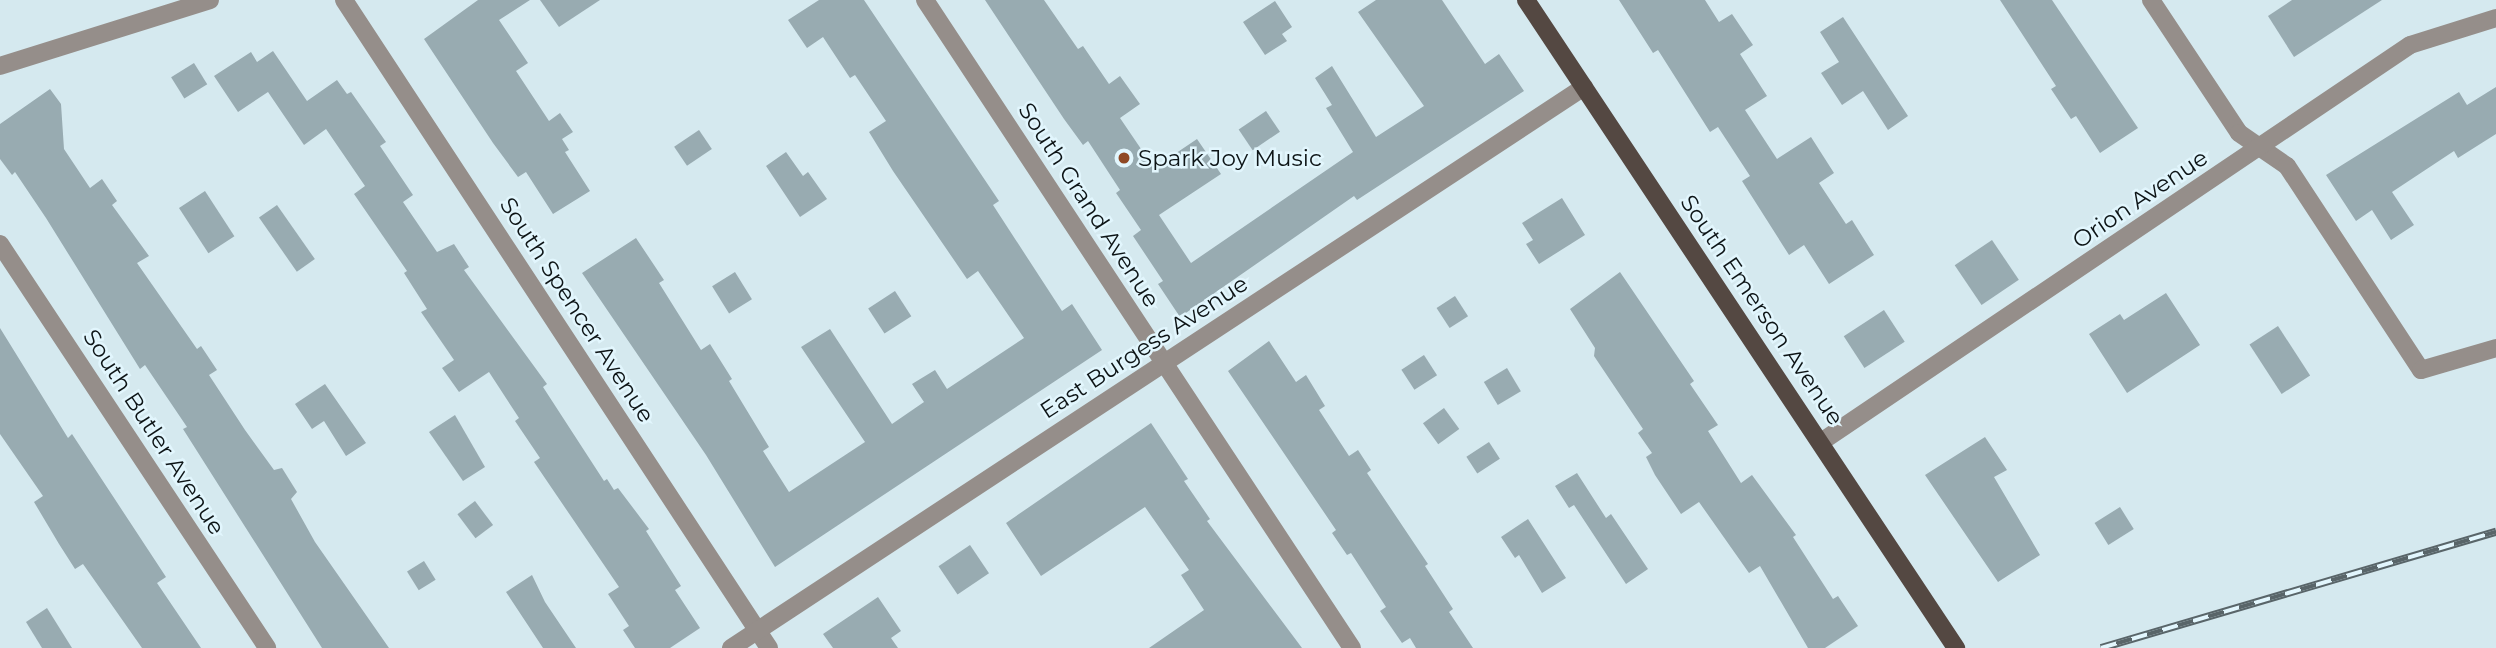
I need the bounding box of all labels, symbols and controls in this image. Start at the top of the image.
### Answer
street label: South Grand Avenue [1012,97,1166,313]
place label: Spark Joy Music [1138,144,1322,172]
street label: Orion Avenue [2067,144,2213,254]
marker: Spark Joy Music [1116,150,1132,166]
street label: South Emerson Avenue [1675,190,1849,430]
street label: South Spencer Avenue [494,192,660,428]
street label: East Burgess Avenue [1035,270,1253,424]
street label: South Butler Avenue [77,324,231,540]

